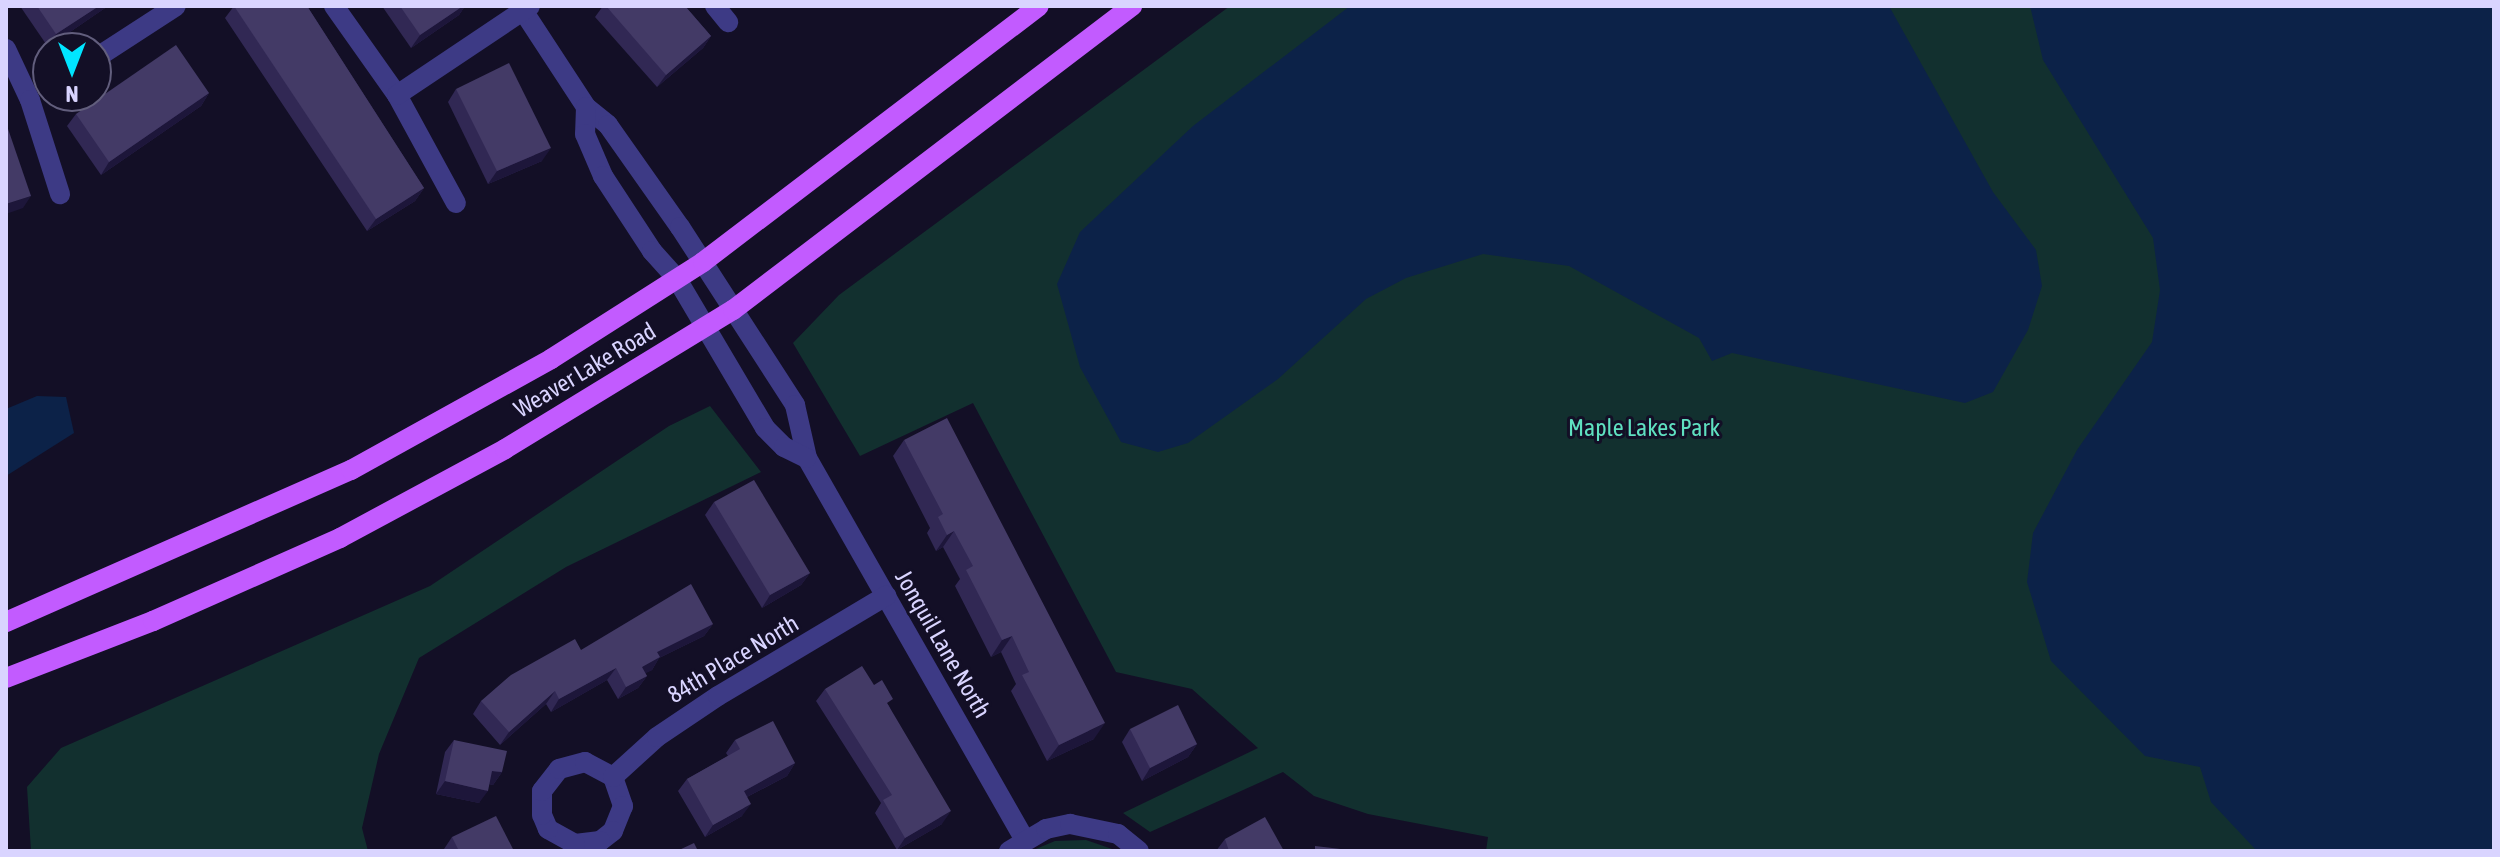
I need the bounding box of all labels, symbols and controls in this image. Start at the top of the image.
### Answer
north arrow [32,32,112,112]
text: N [66,81,79,107]
street label: Weaver Lake Road [509,316,661,424]
park label: Maple Lakes Park [1568,414,1720,442]
street label: Jonquil Lane North [889,565,997,723]
street label: 84th Place North [662,609,804,709]

